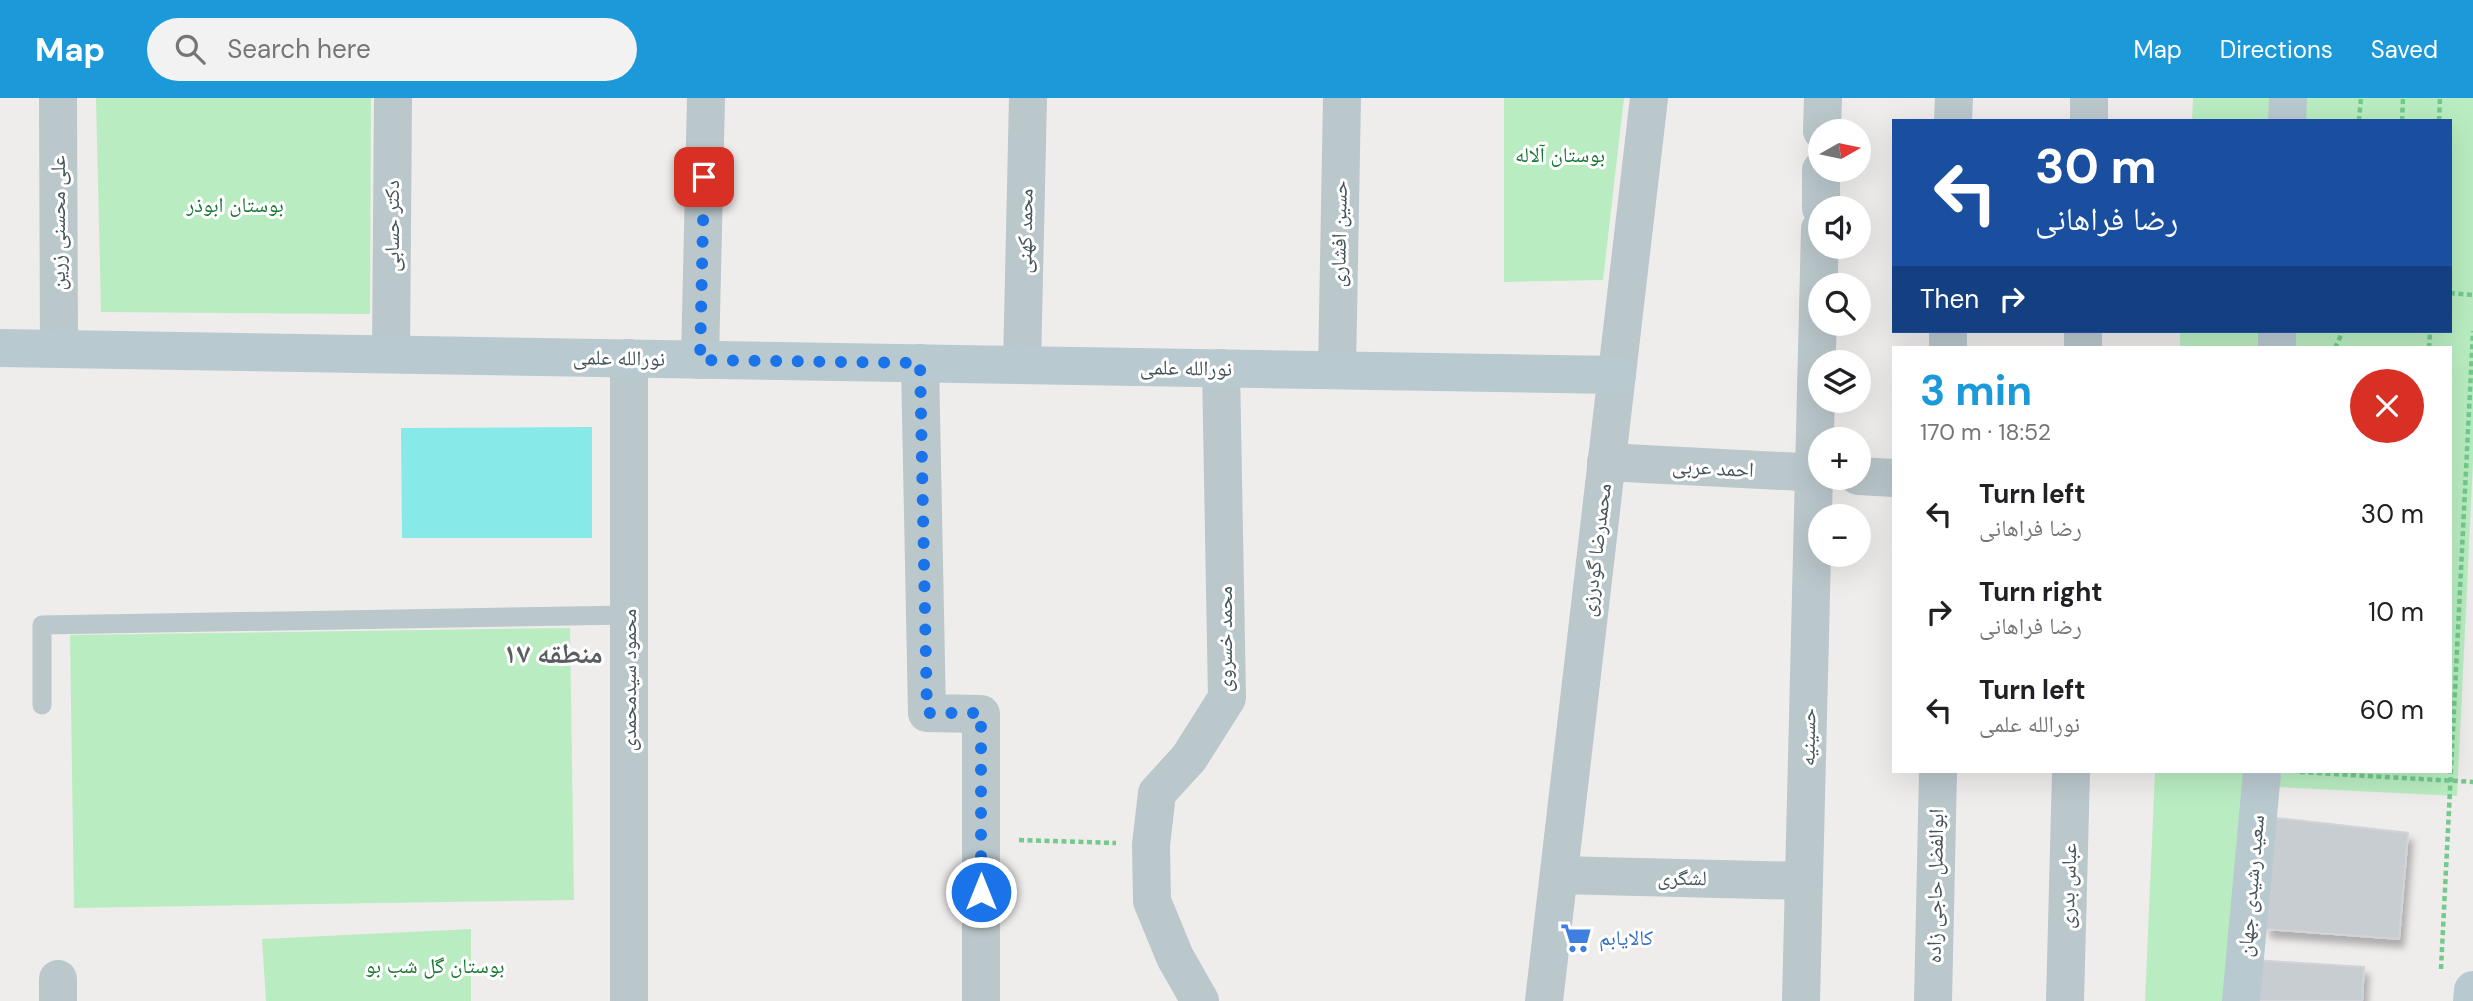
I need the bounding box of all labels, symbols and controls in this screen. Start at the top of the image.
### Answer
search box [147,18,637,81]
text: Map [35,28,105,71]
icon: search [171,30,209,68]
text: Search here [227,32,371,66]
text: Map [2134,34,2182,65]
text: Directions [2220,34,2333,65]
text: Saved [2371,34,2438,65]
north arrow [1808,119,1871,182]
map controls [1808,119,1871,567]
text: 30 m [2035,134,2157,198]
park label: بوستان آلاله [1515,141,1605,169]
pin [674,147,734,207]
icon: left [1920,147,2011,238]
street label: علی محسنی زرین [44,155,72,291]
icon: arrive [685,158,723,196]
street label: دکتر حسابی [378,180,406,272]
street label: حسین افشاری [1324,180,1354,288]
street label: محمد کهنی [1010,188,1040,274]
park label: بوستان ابوذر [185,191,284,219]
button: sound [1808,196,1871,259]
text: رضا فراهانی [2035,198,2178,240]
button: search [1808,273,1871,336]
icon: right [1993,280,2031,318]
text: Then [1920,282,1979,316]
street label: نورالله علمی [573,343,665,373]
button: layers [1808,350,1871,413]
street label: نورالله علمی [1140,353,1232,383]
text: 3 min [1920,363,2032,418]
button: close [2350,369,2424,443]
text: 170 m · 18:52 [1920,417,2051,447]
button: + [1808,427,1871,490]
street label: احمد عربی [1671,452,1755,484]
text: Turn left [1979,477,2086,511]
street label: محمدرضا گودرزی [1574,482,1618,618]
icon: left [1920,495,1958,533]
text: 30 m [2361,497,2424,531]
button: − [1808,504,1871,567]
text: رضا فراهانی [1979,513,2082,543]
text: Turn right [1979,575,2103,609]
street label: محمد خسروی [1211,586,1239,692]
icon: right [1920,593,1958,631]
text: 10 m [2368,595,2424,629]
street label: محمود سیدمحمدی [615,609,643,751]
text: رضا فراهانی [1979,611,2082,641]
district label: منطقه ۱۷ [503,635,603,672]
text: Turn left [1979,673,2086,707]
icon: left [1920,691,1958,729]
text: 60 m [2360,693,2424,727]
street label: حسینیه [1793,708,1823,766]
text: نورالله علمی [1979,709,2080,739]
street label: ابوالفضل حاجی زاده [1920,808,1950,964]
street label: سعید رشیدی جهان [2231,814,2271,958]
street label: عباس بدری [2053,842,2084,929]
position arrow [944,855,1018,929]
street label: لشگری [1657,864,1707,892]
supermarket icon: کالایابم [1559,921,1593,955]
place label: کالایابم [1599,924,1654,952]
park label: بوستان گل شب بو [365,952,505,980]

